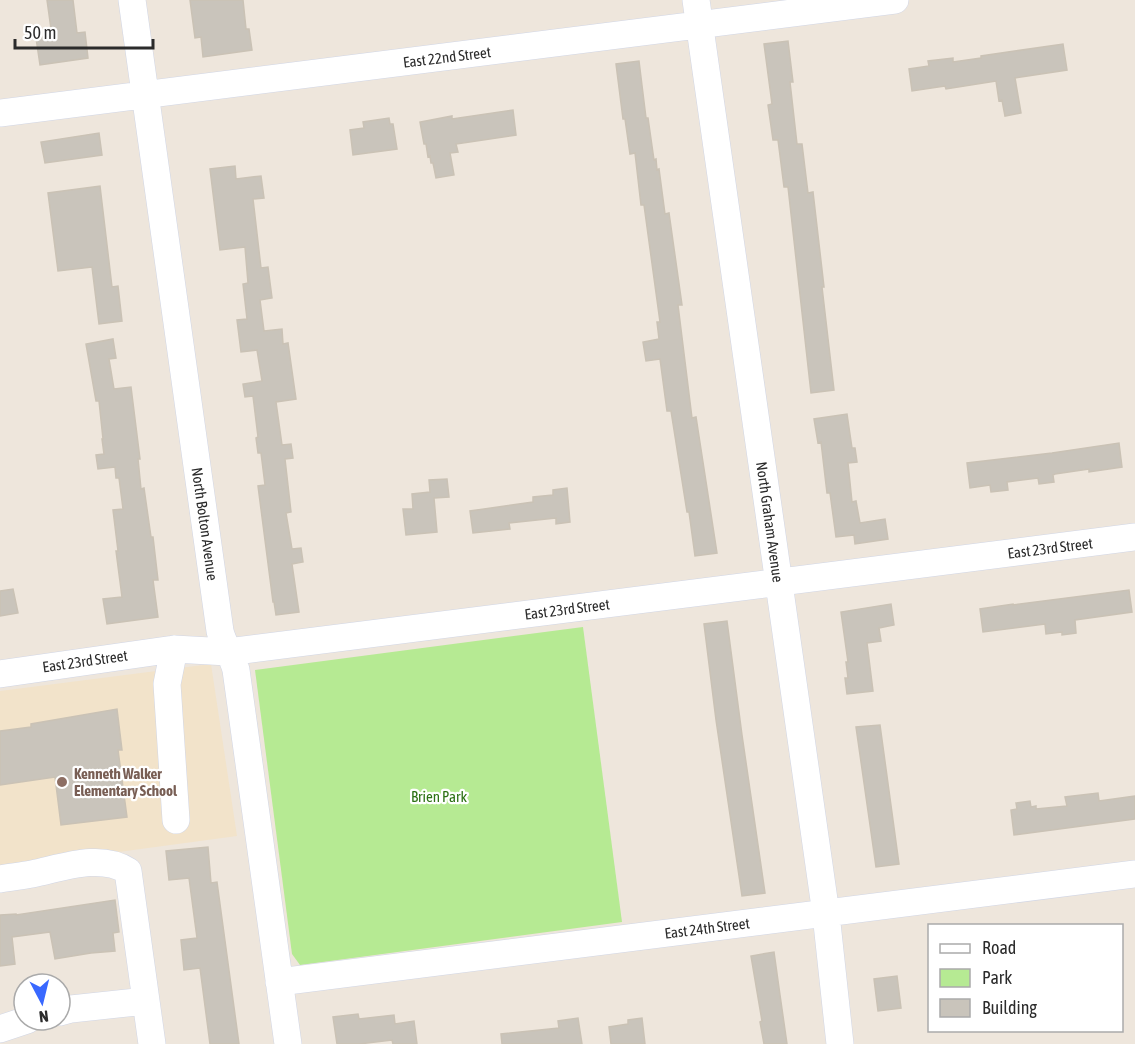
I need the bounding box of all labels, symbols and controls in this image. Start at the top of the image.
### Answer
scale bar [15,12,153,50]
text: 50 m [24,22,56,43]
street label: East 22nd Street [402,43,492,71]
street label: North Graham Avenue [753,461,787,584]
street label: North Bolton Avenue [189,466,221,582]
street label: East 23rd Street [1006,534,1094,562]
street label: East 23rd Street [523,595,611,623]
street label: East 23rd Street [41,647,129,675]
place label: Kenneth Walker Elementary School [74,765,178,799]
marker: Kenneth Walker Elementary School [55,775,69,789]
park label: Brien Park [411,788,467,805]
street label: East 24th Street [663,914,751,942]
legend [928,924,1123,1032]
text: Road [982,937,1016,958]
text: Park [982,967,1012,988]
north arrow [12,972,72,1032]
text: Building [982,997,1037,1018]
text: N [38,1007,50,1026]

